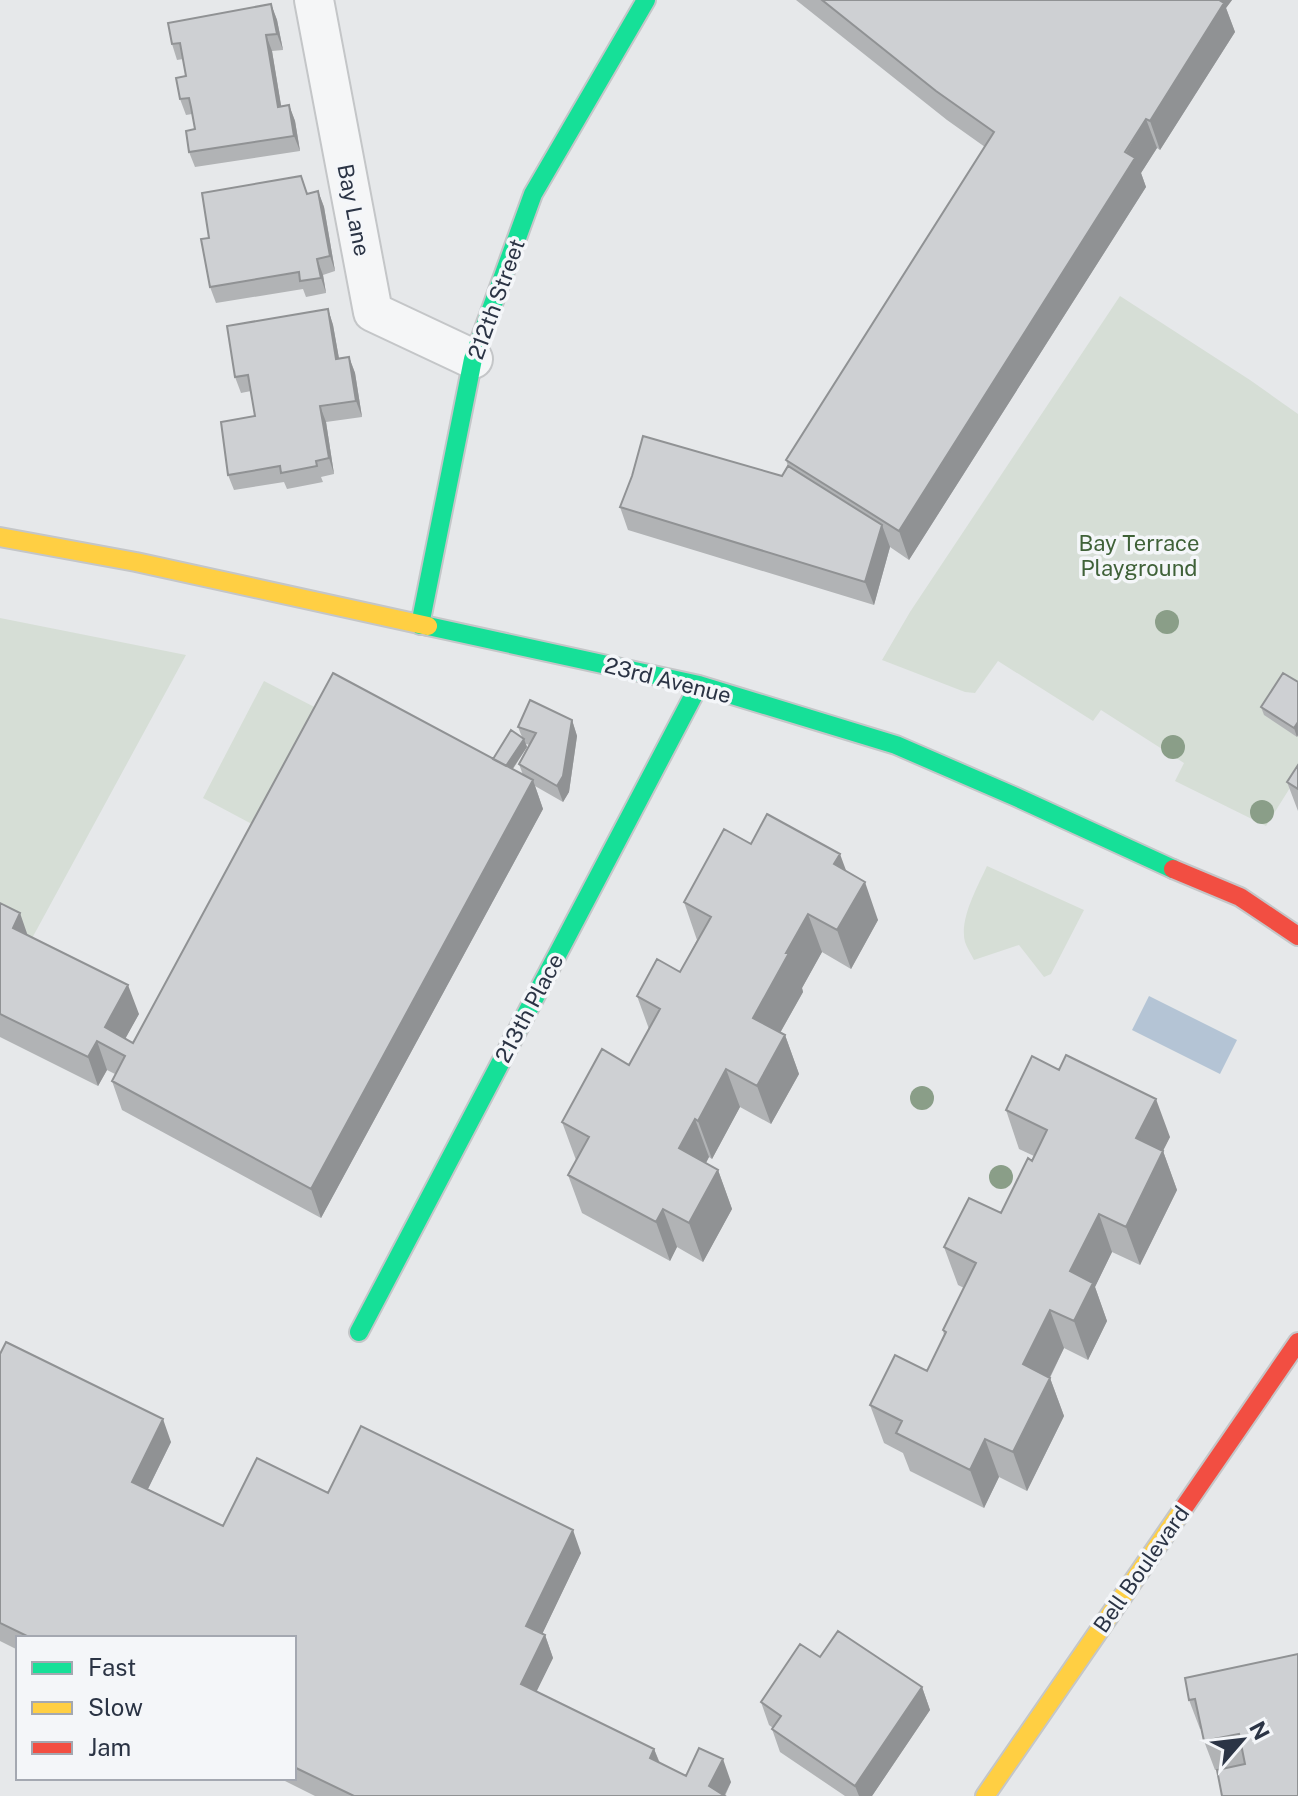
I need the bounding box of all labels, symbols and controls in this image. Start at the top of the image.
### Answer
street label: Bay Lane [332,162,376,258]
street label: 212th Street [462,235,530,363]
park label: Bay Terrace Playground [1079,530,1199,581]
street label: 23rd Avenue [602,652,734,708]
street label: 213th Place [489,949,569,1067]
street label: Bell Boulevard [1088,1501,1194,1637]
legend [16,1636,296,1780]
text: Fast [88,1653,136,1681]
text: Slow [88,1693,143,1721]
north arrow [1202,1700,1282,1780]
text: N [1244,1717,1275,1744]
text: Jam [88,1733,131,1761]

